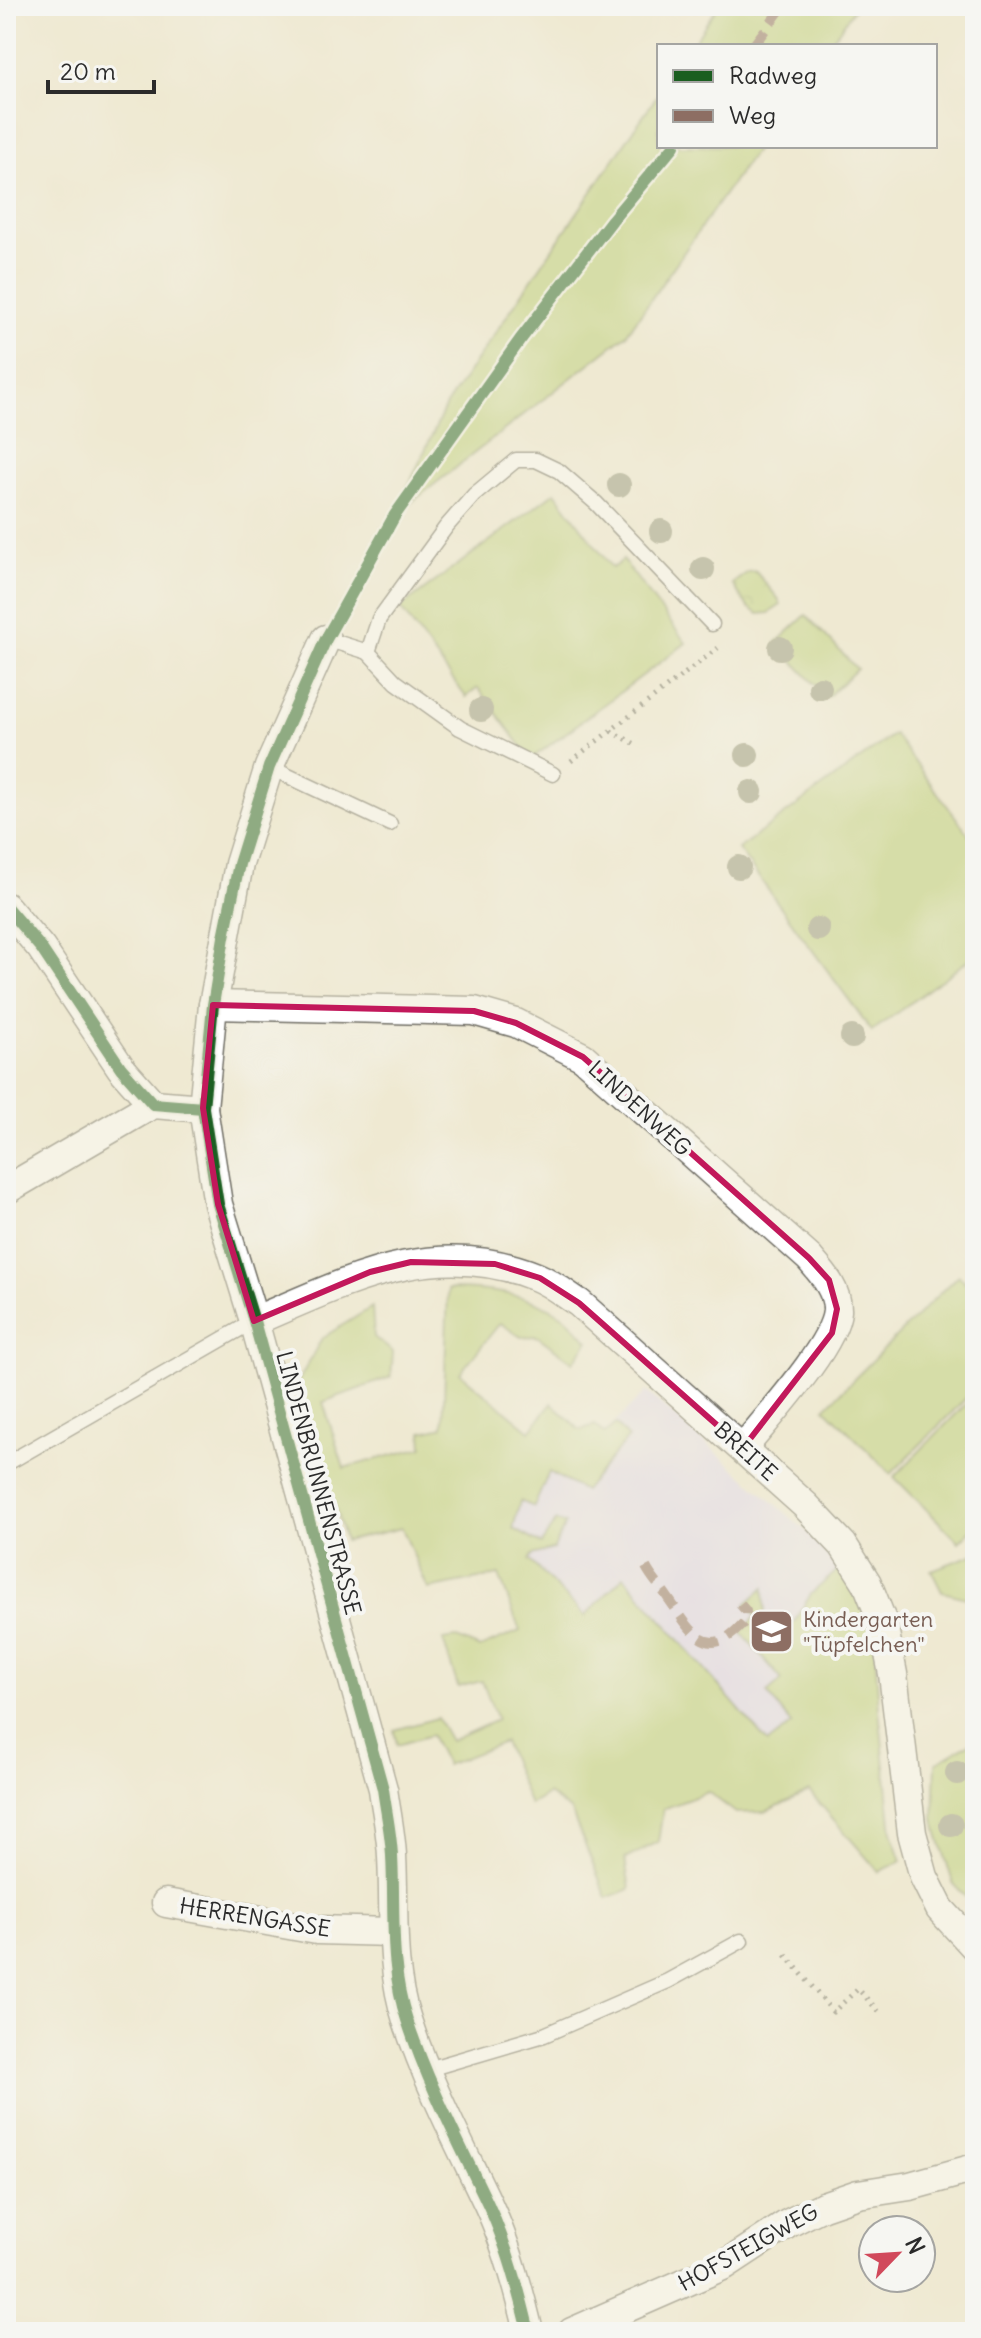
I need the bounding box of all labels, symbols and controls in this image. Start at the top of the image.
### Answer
scale bar [48,44,154,94]
legend [657,44,937,148]
text: 20 m [60,56,116,86]
text: Radweg [729,60,817,90]
text: Weg [729,100,776,130]
street label: LINDENWEG [583,1054,697,1162]
street label: LINDENBRUNNENSTRASSE [270,1348,368,1618]
street label: BREITE [709,1415,783,1487]
place label: Kindergarten "Tüpfelchen" [803,1605,933,1658]
school or university icon: Kindergarten "Tüpfelchen" [748,1608,796,1656]
street label: HERRENGASSE [178,1891,332,1943]
street label: HOFSTEIGWEG [673,2197,823,2297]
north arrow [857,2214,937,2294]
text: N [899,2233,931,2258]

